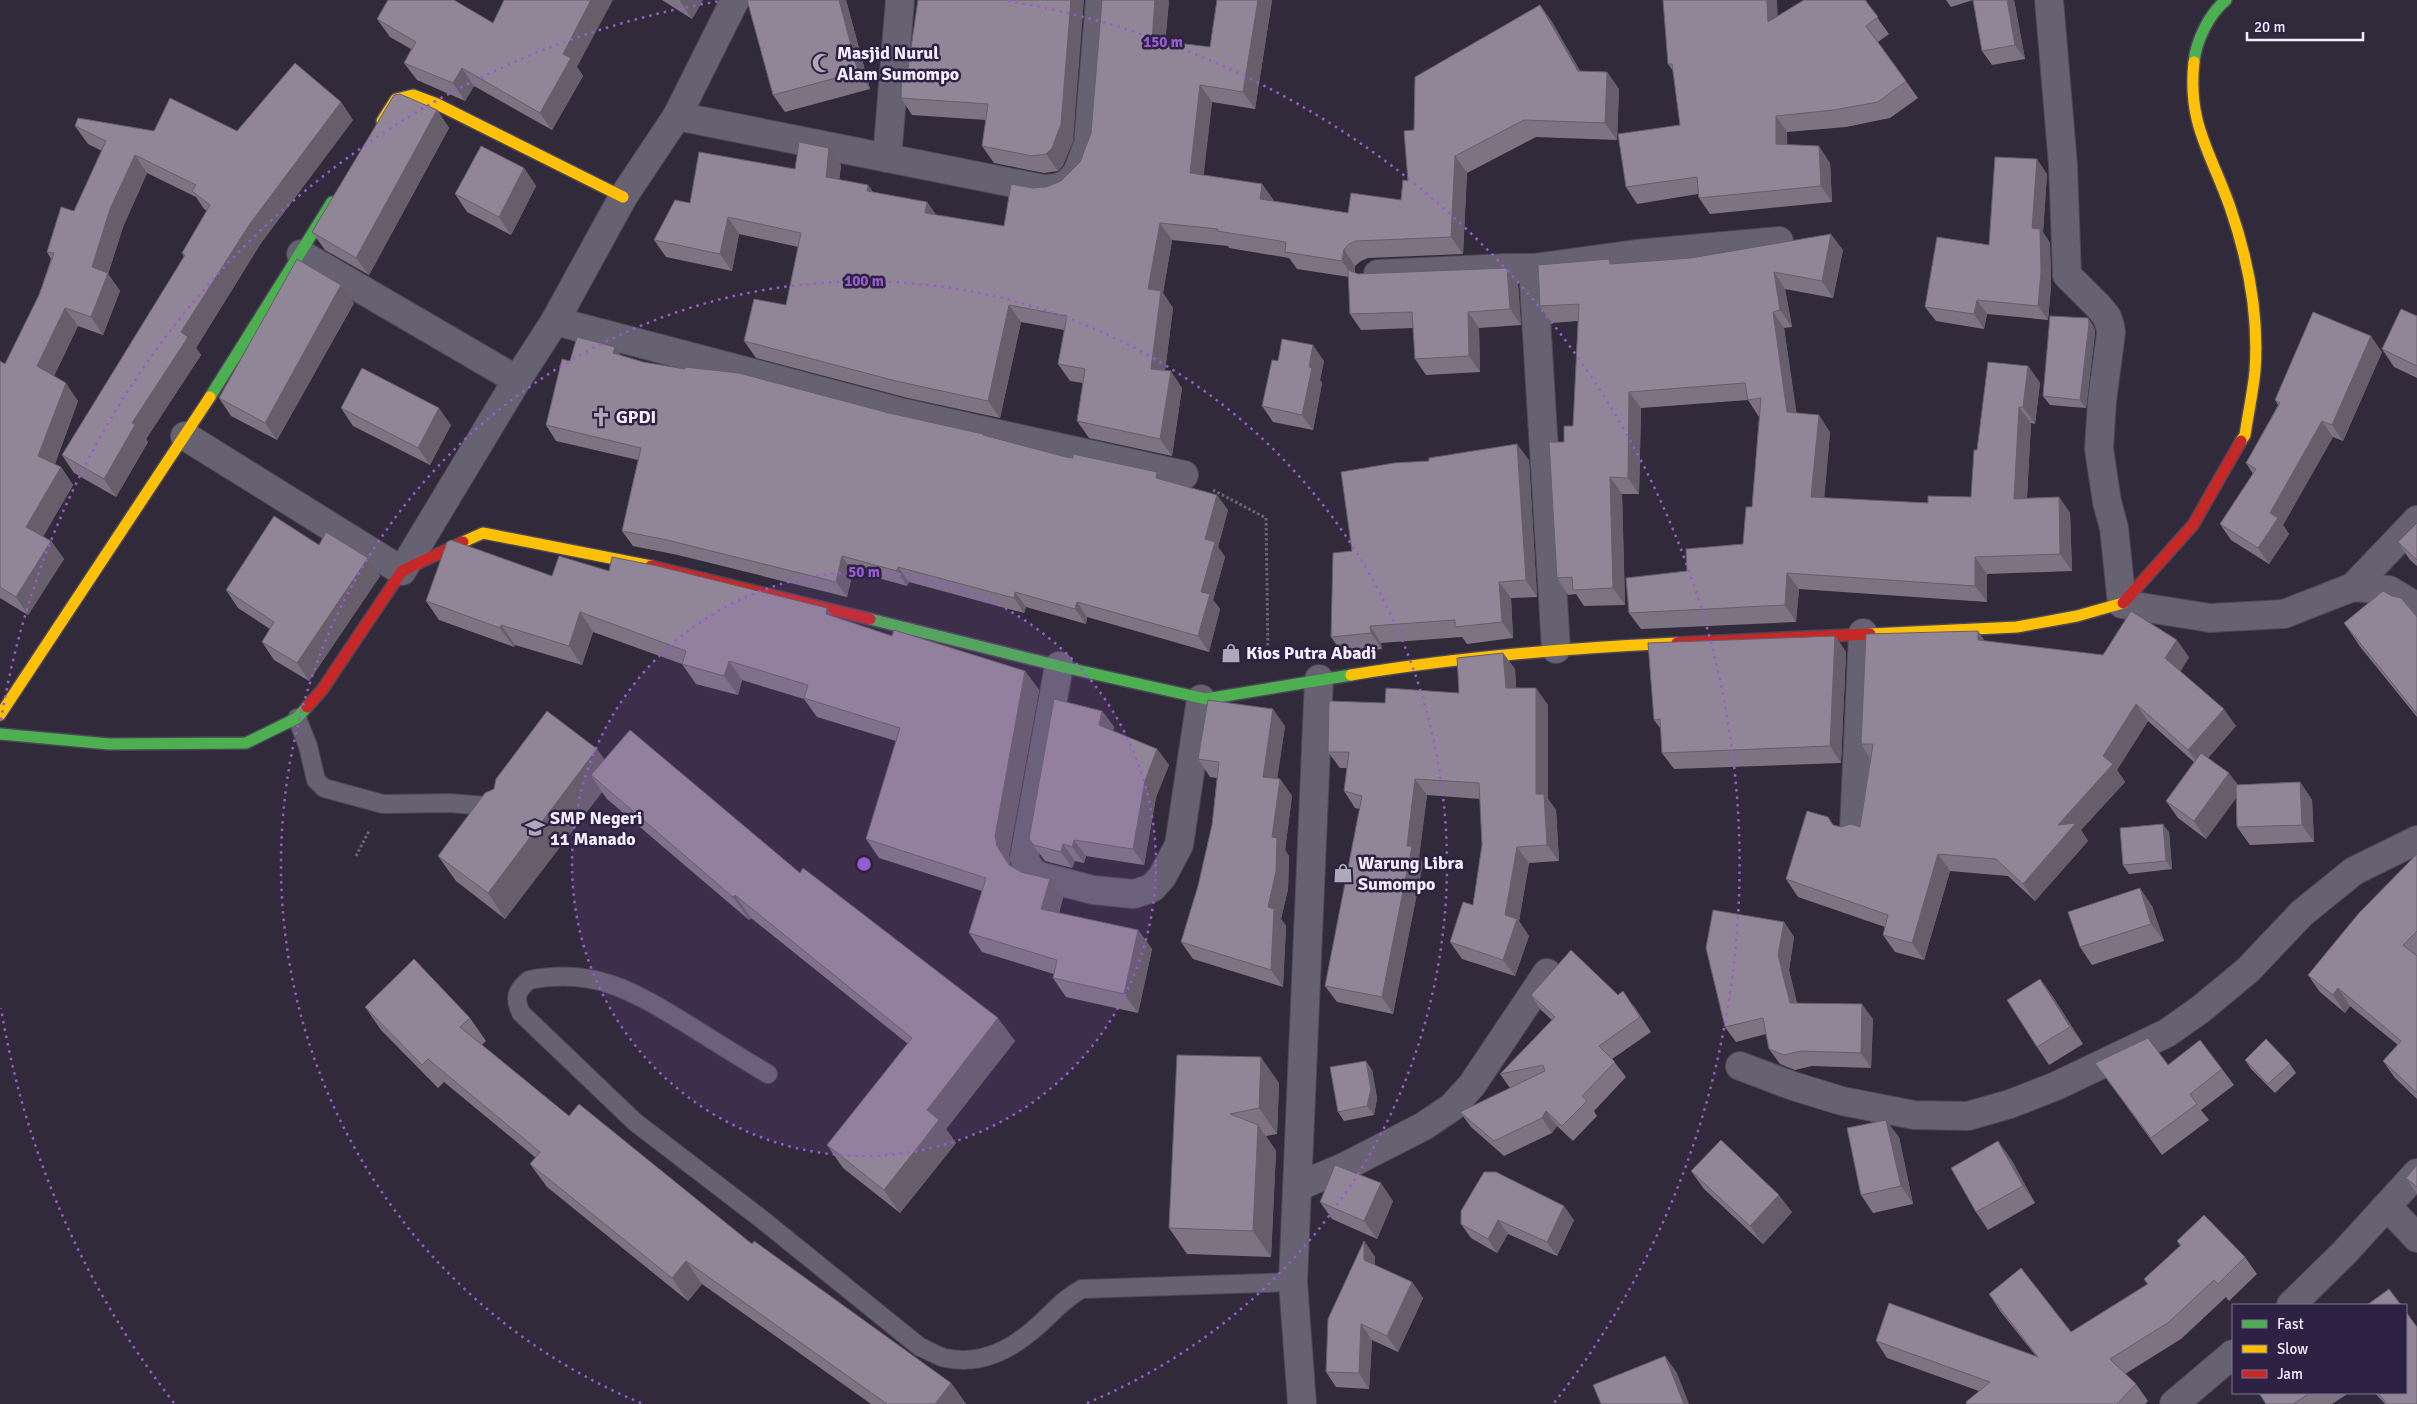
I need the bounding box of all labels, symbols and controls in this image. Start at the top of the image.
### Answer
scale bar [2247,10,2363,42]
text: 20 m [2254,18,2285,36]
text: 150 m [1143,33,1183,51]
place label: Masjid Nurul Alam Sumompo [837,42,959,85]
mosque icon: Masjid Nurul Alam Sumompo [811,52,833,74]
text: 100 m [844,272,884,290]
church icon: GPDI [590,406,612,428]
place label: GPDI [616,406,656,428]
text: 50 m [848,563,880,581]
shop icon: Kios Putra Abadi [1220,642,1242,664]
place label: Kios Putra Abadi [1246,642,1376,664]
place label: SMP Negeri 11 Manado [550,807,642,850]
school or university icon: SMP Negeri 11 Manado [524,817,546,839]
place label: Warung Libra Sumompo [1358,852,1464,895]
centre of rings [855,855,873,873]
shop icon: Warung Libra Sumompo [1332,862,1354,884]
legend [2232,1304,2407,1394]
text: Fast [2277,1315,2304,1333]
text: Slow [2277,1340,2308,1358]
text: Jam [2277,1365,2303,1383]

